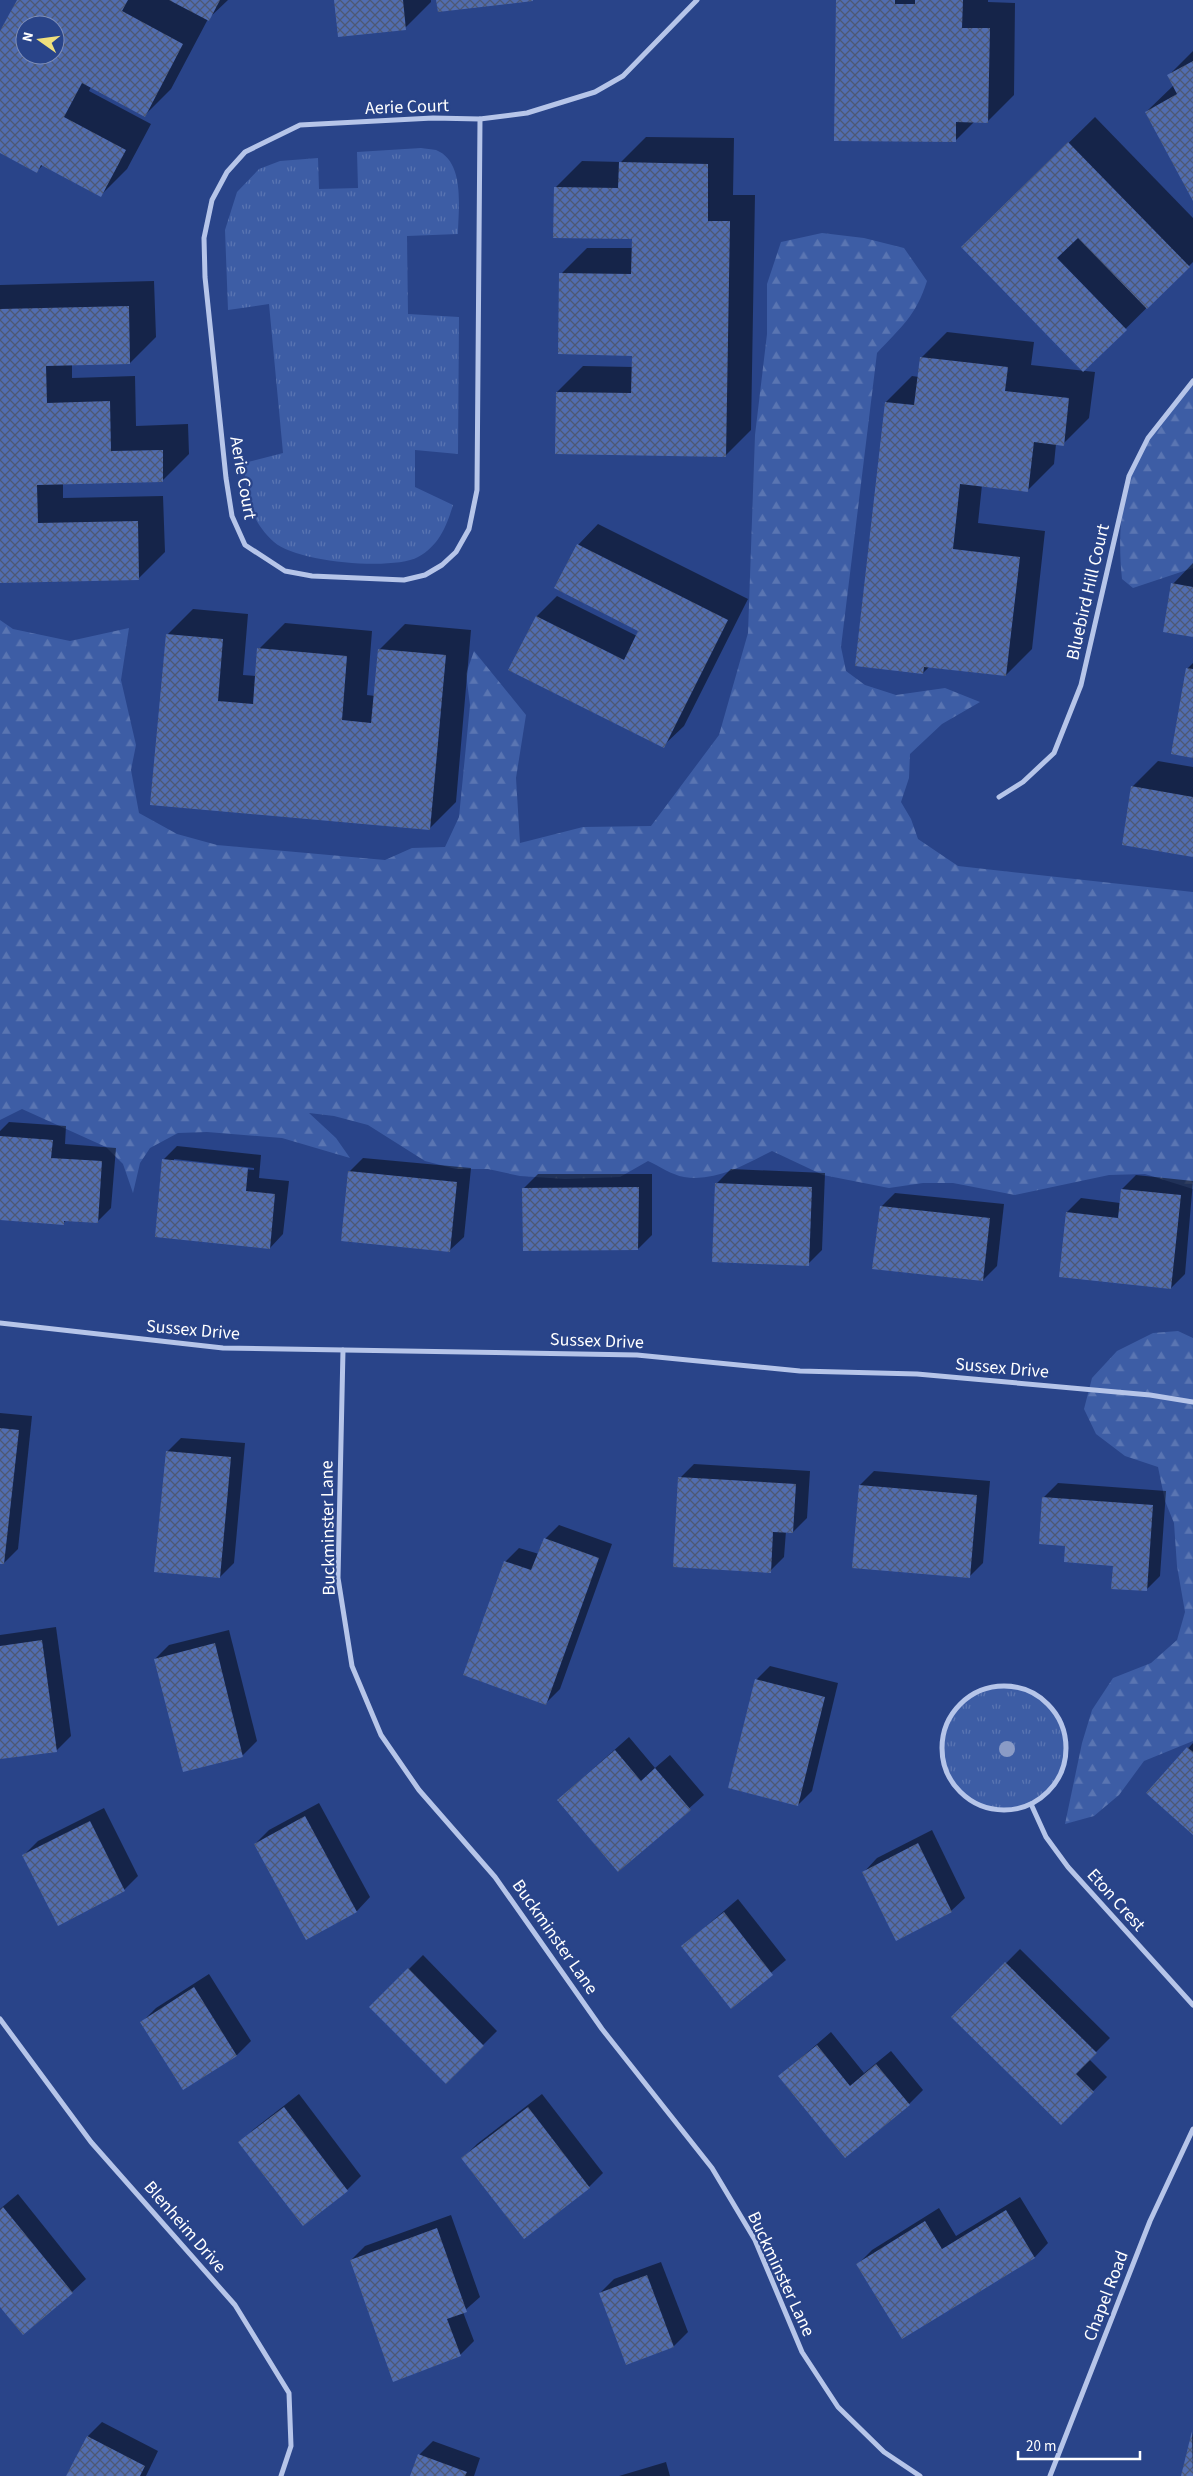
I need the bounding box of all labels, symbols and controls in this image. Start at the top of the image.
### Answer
north arrow [15,15,65,65]
text: N [18,30,39,44]
street label: Aerie Court [365,93,449,121]
street label: Aerie Court [223,434,263,522]
street label: Bluebird Hill Court [1060,521,1116,663]
street label: Sussex Drive [145,1313,241,1347]
street label: Sussex Drive [550,1327,644,1355]
street label: Sussex Drive [954,1351,1050,1385]
street label: Buckminster Lane [314,1460,342,1596]
street label: Eton Crest [1081,1863,1151,1937]
street label: Buckminster Lane [506,1875,604,2000]
street label: Blenheim Drive [138,2176,232,2279]
street label: Buckminster Lane [741,2208,821,2341]
street label: Chapel Road [1077,2247,1135,2345]
scale bar [1018,2428,1140,2460]
text: 20 m [1026,2436,1056,2457]

